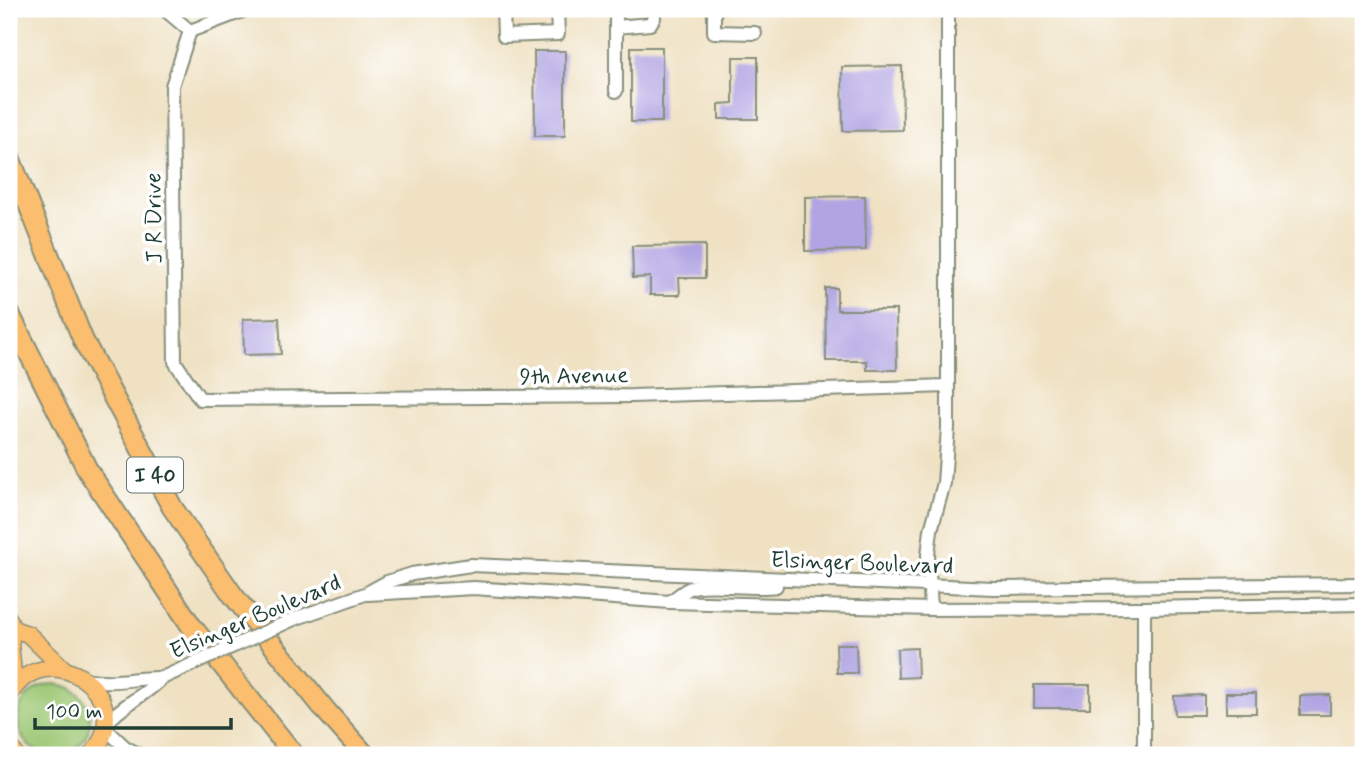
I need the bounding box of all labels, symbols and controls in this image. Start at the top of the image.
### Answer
street label: J R Drive [139,172,171,264]
street label: 9th Avenue [519,361,629,393]
road number: I 40 [127,458,183,492]
street label: Elsinger Boulevard [770,546,954,582]
street label: Elsinger Boulevard [166,568,346,667]
scale bar [35,687,231,731]
text: 100 m [46,698,102,726]

